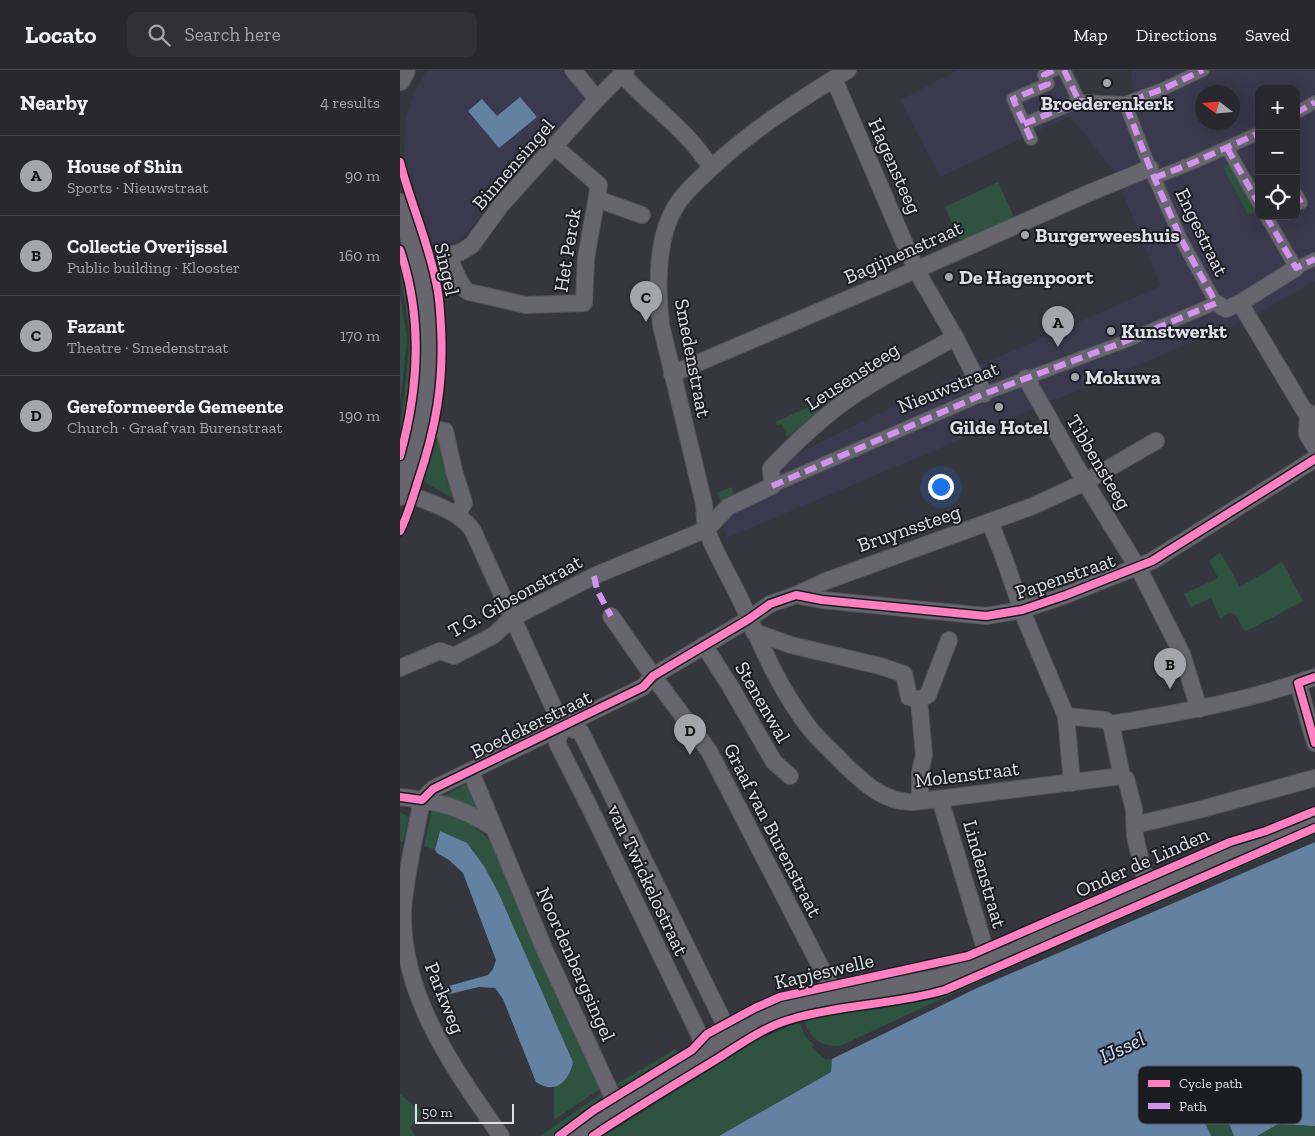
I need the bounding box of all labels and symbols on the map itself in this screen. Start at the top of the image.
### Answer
marker: Broederenkerk [1101,77,1113,89]
north arrow [1195,85,1240,130]
place label: Broederenkerk [1040,91,1174,115]
street label: Binnensingel [467,113,559,215]
street label: Hagensteeg [863,114,927,218]
street label: Engestraat [1170,184,1234,280]
street label: Het Perck [549,206,586,294]
street label: Bagijnenstraat [840,215,966,289]
place label: Burgerweeshuis [1035,223,1180,247]
marker: Burgerweeshuis [1019,229,1031,241]
street label: Singel [429,240,465,298]
place label: De Hagenpoort [959,265,1095,289]
marker: De Hagenpoort [943,271,955,283]
pin: C [630,281,662,322]
street label: Smedenstraat [670,297,716,420]
pin: A [1042,306,1074,347]
place label: Kunstwerkt [1121,319,1228,343]
marker: Kunstwerkt [1105,325,1117,337]
street label: Leusensteeg [801,337,903,415]
street label: Nieuwstraat [894,356,1003,418]
place label: Mokuwa [1085,365,1161,389]
marker: Mokuwa [1069,371,1081,383]
marker: Gilde Hotel [993,401,1005,413]
street label: Tibbensteeg [1061,410,1137,514]
place label: Gilde Hotel [950,415,1049,439]
your location [928,474,954,500]
street label: Bruynssteeg [854,499,964,557]
street label: Papenstraat [1012,548,1119,604]
street label: T.G. Gibsonstraat [444,549,587,643]
pin: B [1154,648,1186,689]
street label: Stenenwal [730,657,796,747]
street label: Boedekerstraat [467,684,596,764]
pin: D [674,714,706,755]
street label: Graaf van Burenstraat [719,739,827,921]
street label: Molenstraat [913,756,1021,792]
street label: van Twickelostraat [602,801,694,960]
street label: Lindenstraat [958,817,1012,931]
street label: Onder de Linden [1071,822,1213,902]
street label: Noordenbergsingel [531,883,621,1045]
street label: Kapjeswelle [772,948,876,994]
street label: Parkweg [420,959,470,1037]
water label: IJssel [1095,1026,1149,1068]
legend [1138,1066,1302,1124]
text: Cycle path [1179,1075,1243,1092]
text: Path [1179,1098,1207,1115]
scale bar [415,1101,514,1124]

